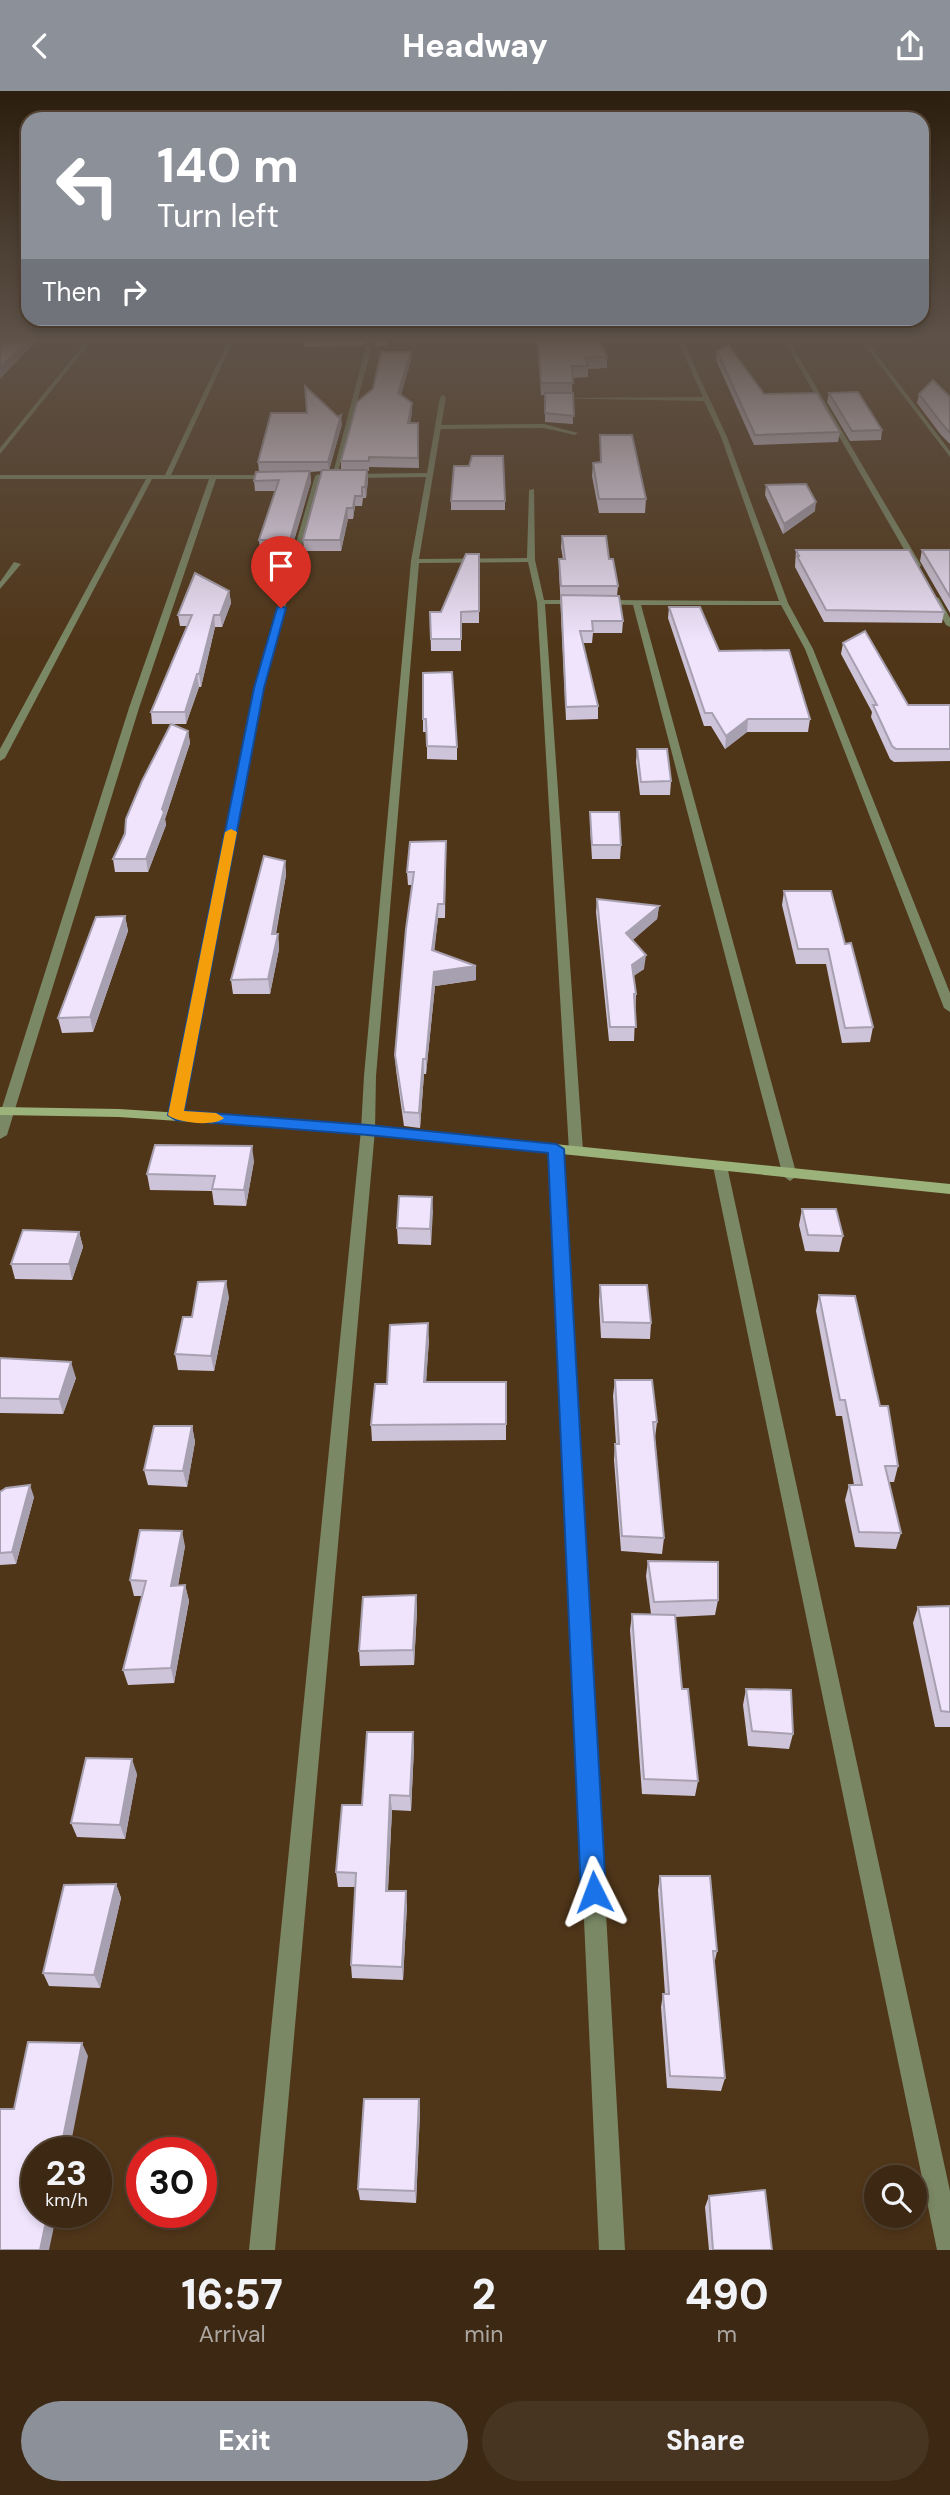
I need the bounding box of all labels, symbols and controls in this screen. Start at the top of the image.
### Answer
text: Headway [402,25,548,67]
icon: back [21,27,59,65]
icon: share [891,27,929,65]
text: 140 m [157,133,299,197]
icon: left [42,140,133,231]
text: Turn left [157,195,279,237]
icon: right [115,273,153,311]
text: Then [42,275,101,309]
pin [251,536,311,608]
icon: arrive [262,547,300,585]
position arrow [557,1855,631,1929]
speed limit sign: 30 [126,2137,217,2228]
text: 23 [46,2150,87,2196]
map controls [864,2165,927,2228]
button: search [864,2165,927,2228]
text: km/h [45,2188,88,2212]
text: 16:57 [181,2267,283,2322]
text: 2 [472,2267,496,2322]
text: 490 [685,2267,769,2322]
text: Arrival [199,2319,266,2349]
text: min [464,2319,503,2349]
text: m [716,2319,737,2349]
button: Exit [21,2401,468,2481]
button: Share [482,2401,929,2481]

